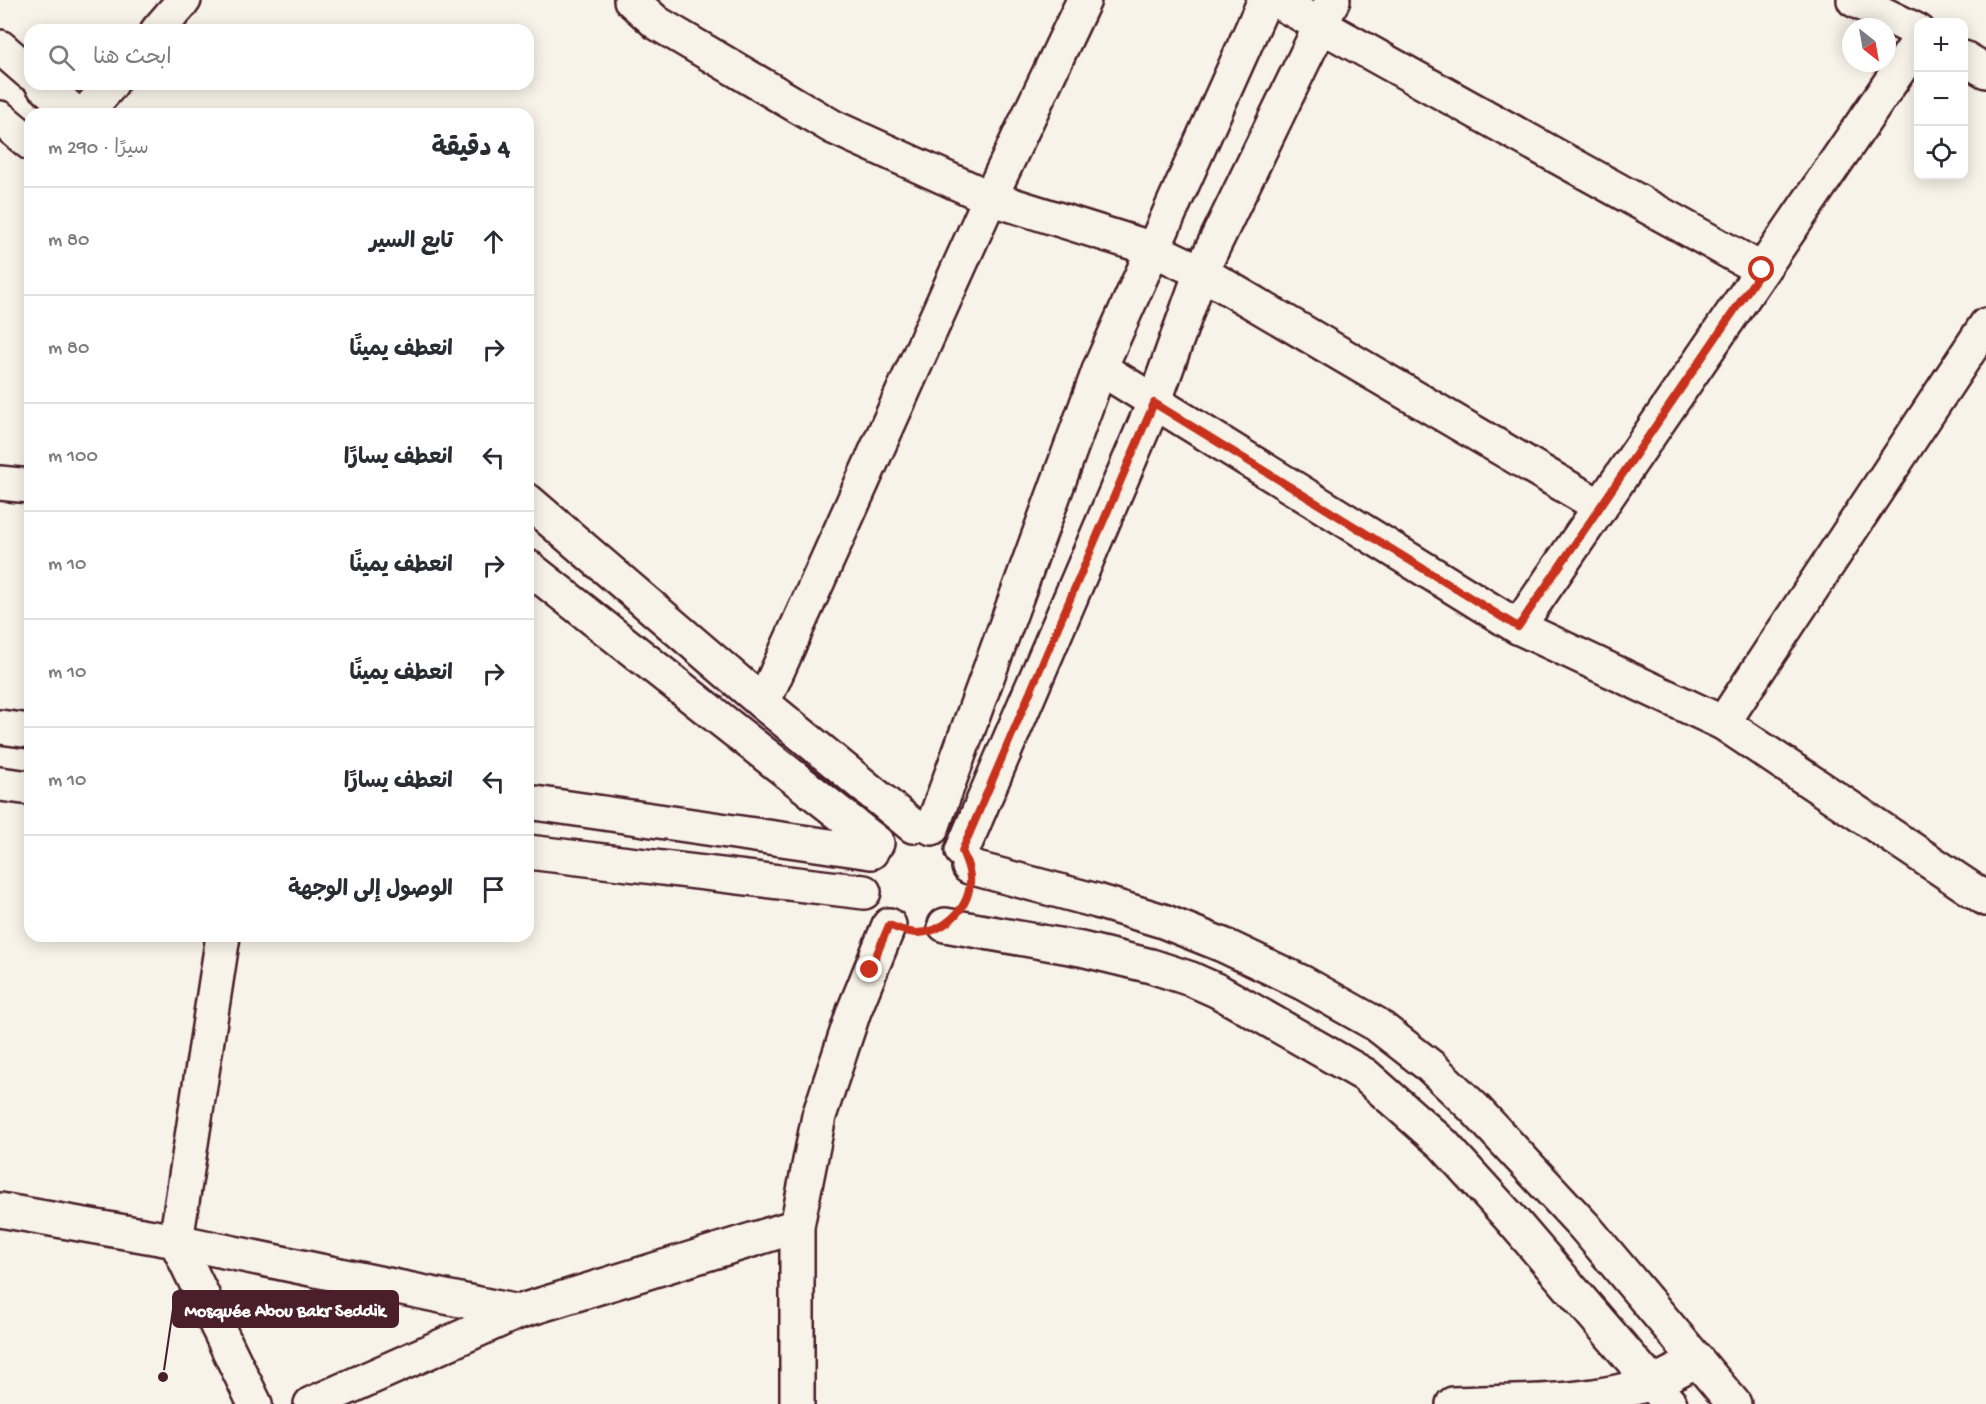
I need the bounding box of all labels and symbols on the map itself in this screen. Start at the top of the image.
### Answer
north arrow [1842,18,1896,72]
route start [1748,256,1774,282]
route end [856,956,882,982]
callout: Mosquée Abou Bakr Seddik [173,1291,398,1327]
text: Mosquée Abou Bakr Seddik [184,1302,388,1323]

